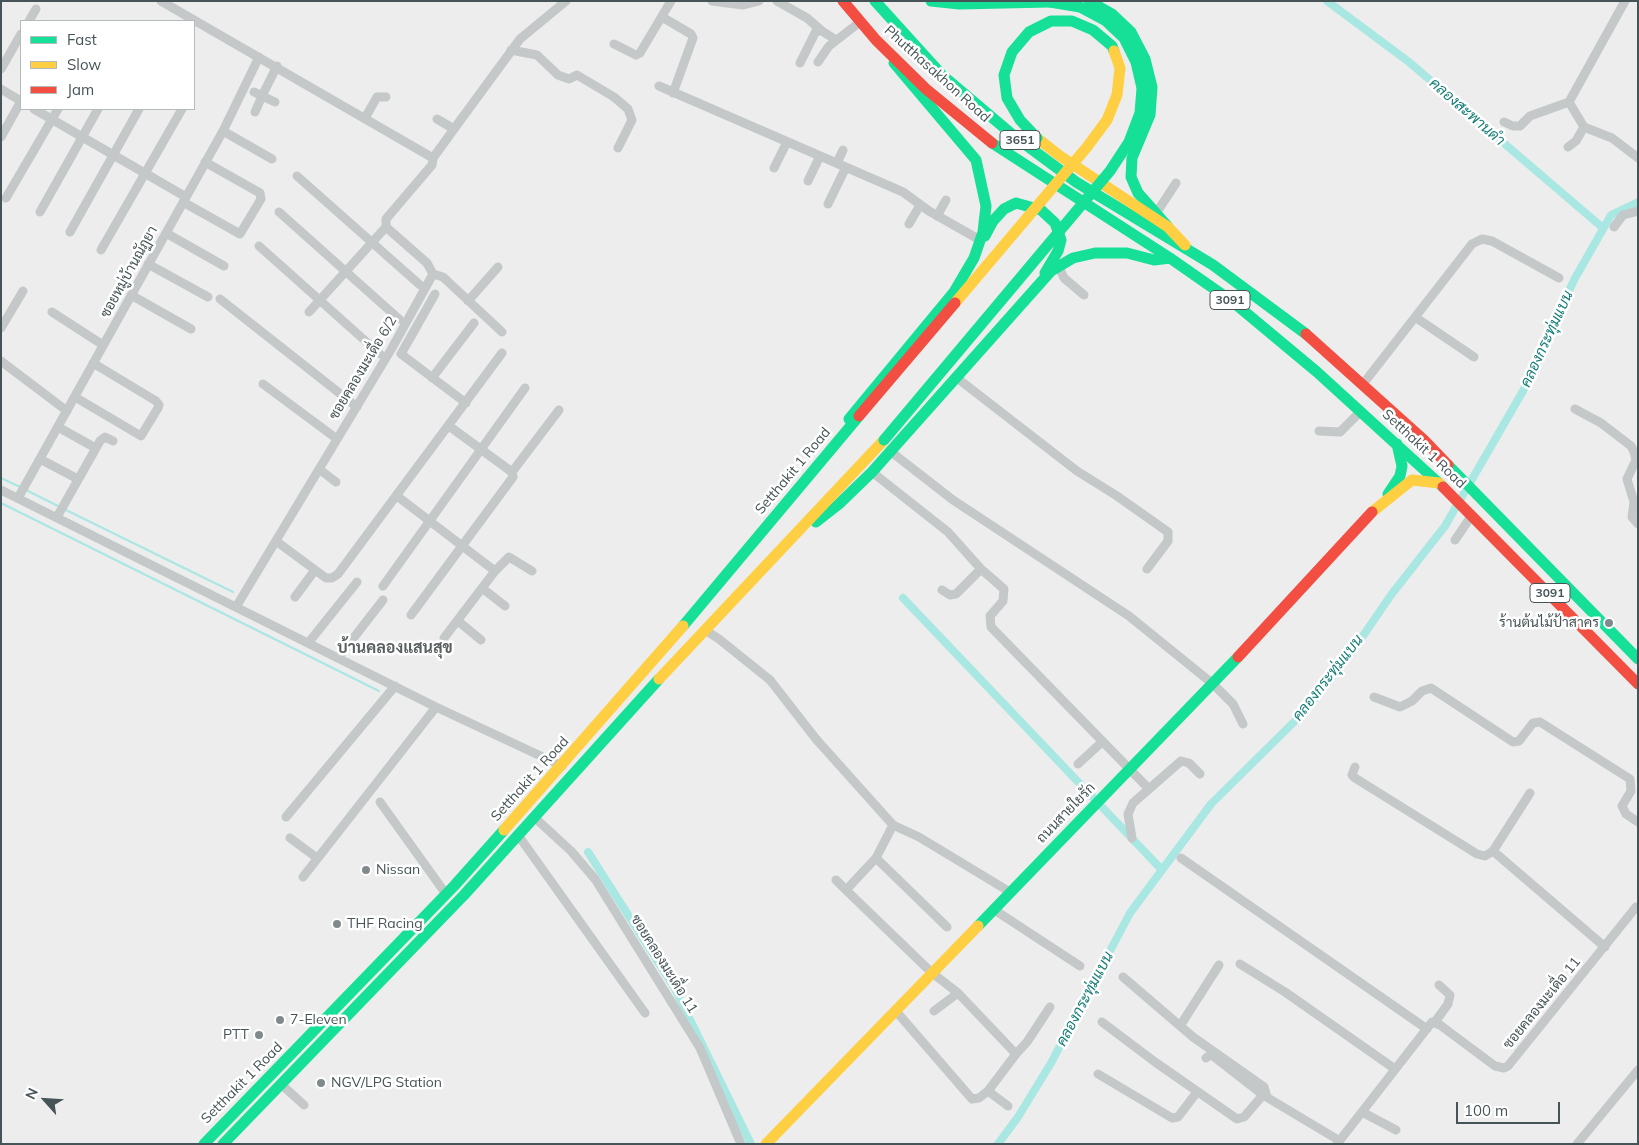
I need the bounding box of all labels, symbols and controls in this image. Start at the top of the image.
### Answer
legend [20,20,195,110]
street label: Phutthasakhon Road [881,22,993,126]
text: Fast [67,30,97,49]
text: Slow [67,55,101,74]
water label: คลองสะพานดำ [1426,74,1508,150]
text: Jam [67,80,94,99]
road number: 3651 [1000,130,1040,150]
street label: ซอยหมู่บ้านณัฏยา [97,223,161,321]
water label: คลองกระทุ่มแบน [1517,288,1577,390]
road number: 3091 [1210,290,1250,310]
street label: ซอยคลองมะเดื่อ 6/2 [326,313,400,423]
street label: Setthakit 1 Road [1379,406,1469,492]
street label: Setthakit 1 Road [752,424,834,518]
road number: 3091 [1530,584,1570,602]
place label: ร้านต้นไม้ป้าสาคร [1499,615,1599,631]
marker: ร้านต้นไม้ป้าสาคร [1603,617,1615,629]
water label: คลองกระทุ่มแบน [1289,631,1367,725]
district label: บ้านคลองแสนสุข [337,638,453,658]
street label: Setthakit 1 Road [488,733,572,825]
street label: ถนนสายใยรัก [1033,779,1099,847]
place label: Nissan [376,862,420,878]
marker: Nissan [360,864,372,876]
street label: ซอยคลองมะเดื่อ 11 [627,911,701,1017]
place label: THF Racing [347,916,423,932]
marker: THF Racing [331,918,343,930]
water label: คลองกระทุ่มแบน [1053,949,1117,1049]
street label: ซอยคลองมะเดื่อ 11 [1500,954,1584,1052]
place label: 7-Eleven [290,1012,347,1028]
marker: 7-Eleven [274,1014,286,1026]
place label: PTT [223,1027,249,1043]
marker: PTT [253,1029,265,1041]
street label: Setthakit 1 Road [198,1039,286,1127]
north arrow [20,1075,70,1125]
place label: NGV/LPG Station [331,1075,442,1091]
marker: NGV/LPG Station [315,1077,327,1089]
text: N [21,1085,42,1102]
scale bar [1459,1092,1563,1124]
text: 100 m [1464,1101,1508,1120]

